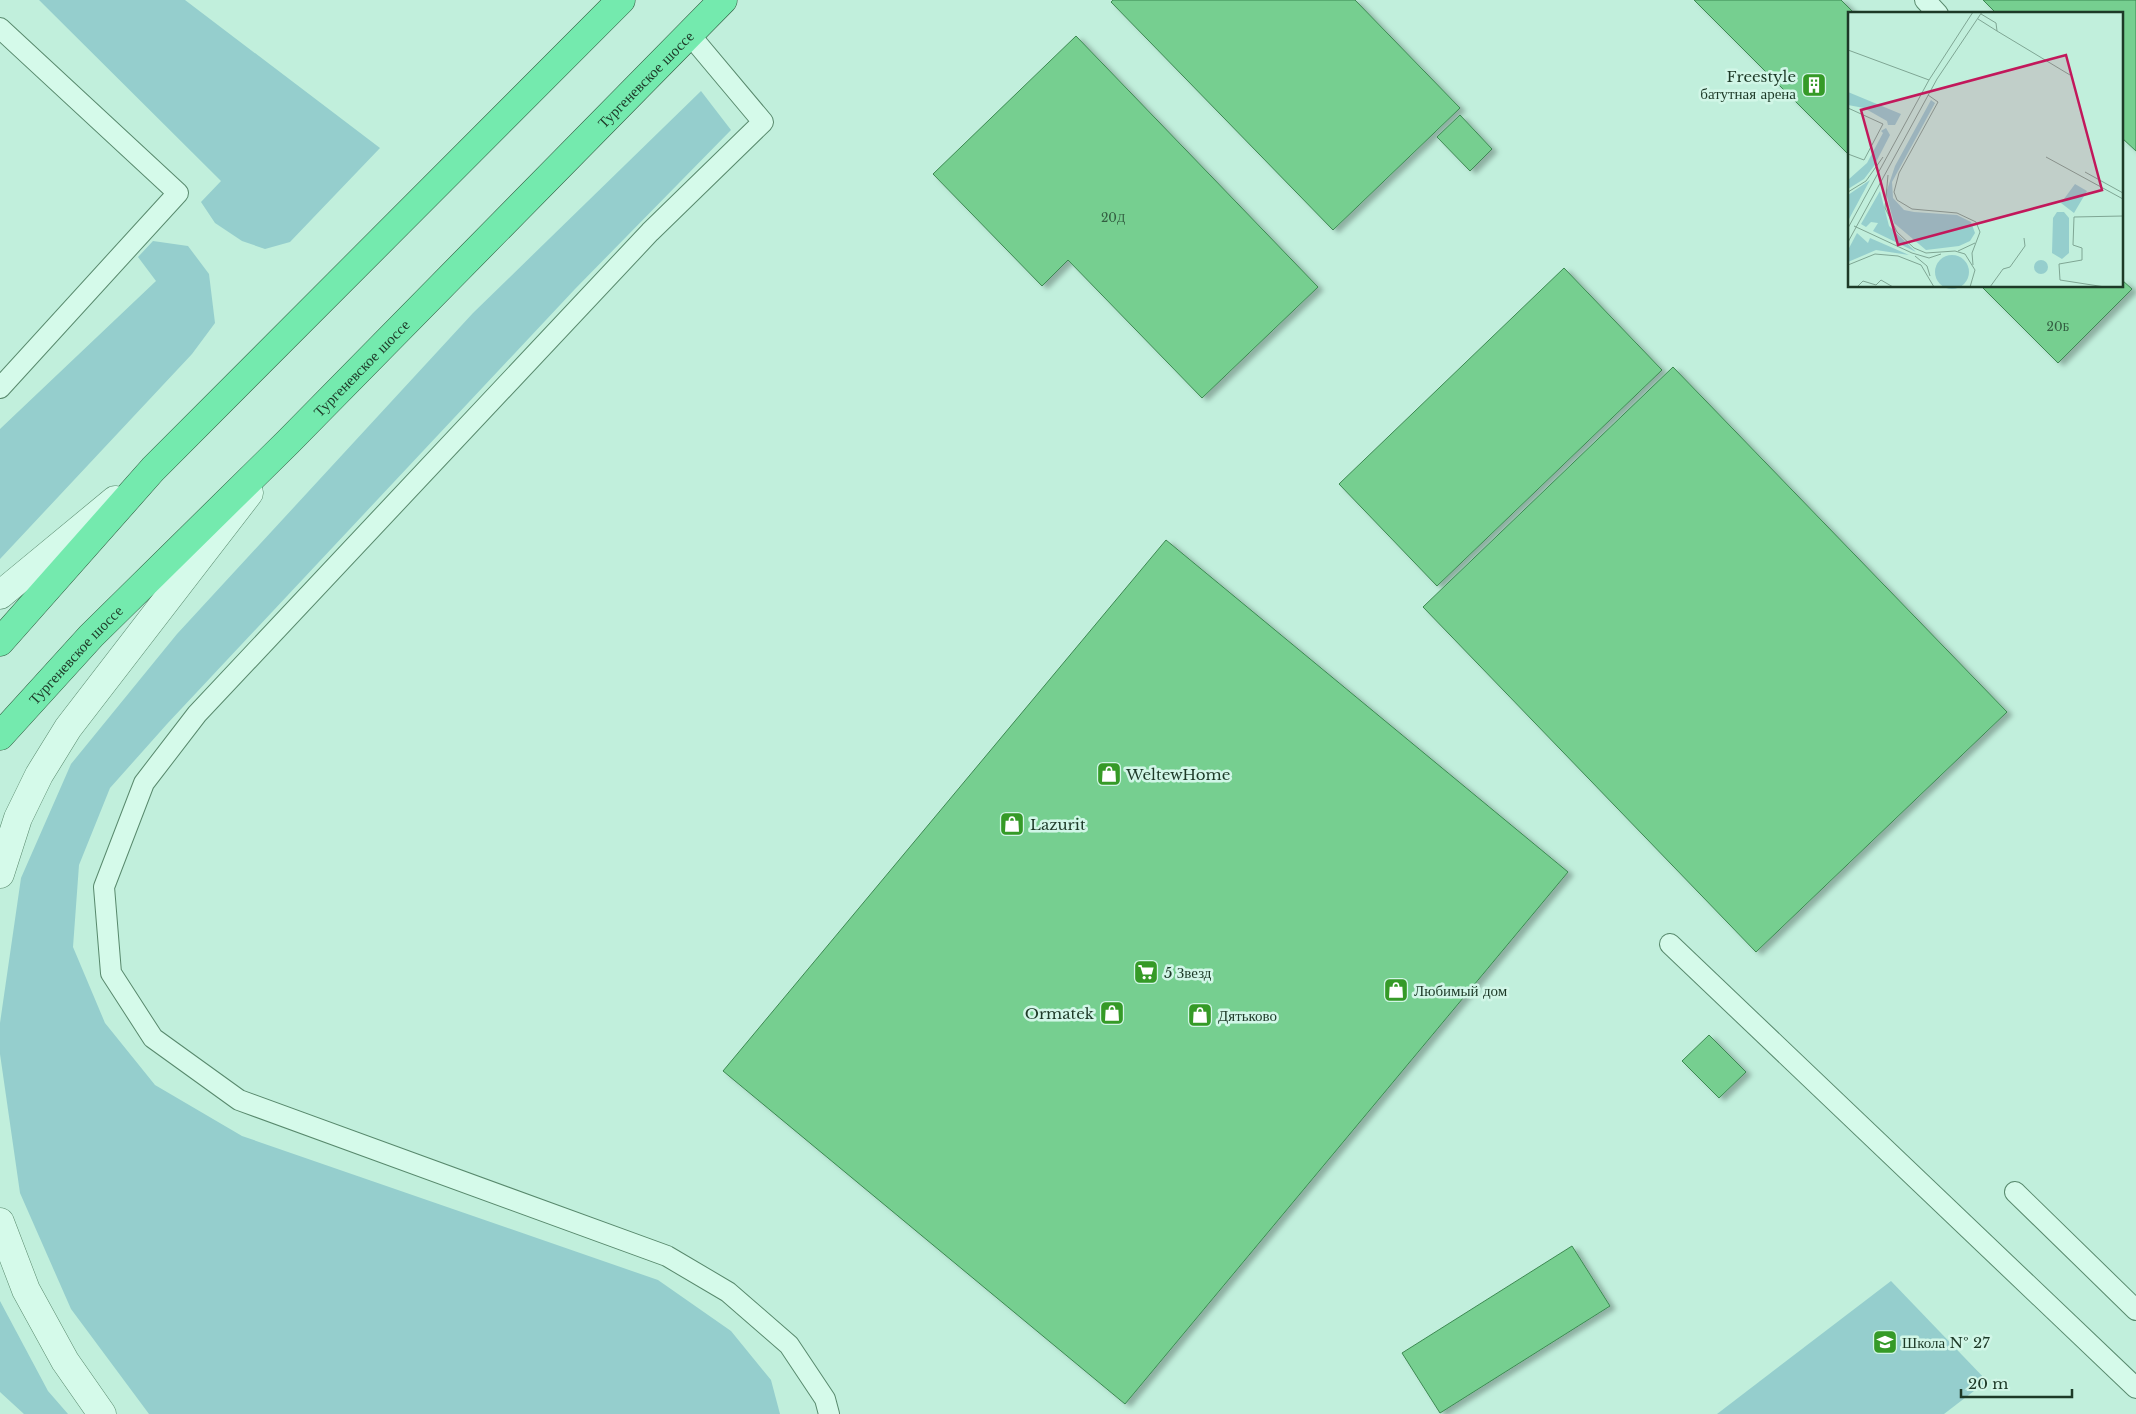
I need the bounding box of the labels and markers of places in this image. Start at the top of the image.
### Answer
place label: Freestyle батутная арена [1700,67,1796,103]
building icon: Freestyle батутная арена [1801,72,1827,98]
shop icon: WeltewHome [1096,761,1122,787]
place label: WeltewHome [1125,765,1230,784]
shop icon: Lazurit [999,811,1025,837]
place label: Lazurit [1030,815,1086,834]
supermarket icon: 5 Звезд [1133,959,1159,985]
place label: 5 Звезд [1164,963,1212,982]
shop icon: Любимый дом [1383,977,1409,1003]
place label: Любимый дом [1414,981,1508,1000]
shop icon: Ormatek [1099,1000,1125,1026]
shop icon: Дятьково [1187,1002,1213,1028]
place label: Ormatek [1025,1004,1095,1023]
place label: Дятьково [1218,1006,1277,1025]
school or university icon: Школа № 27 [1872,1329,1898,1355]
place label: Школа № 27 [1902,1333,1990,1352]

